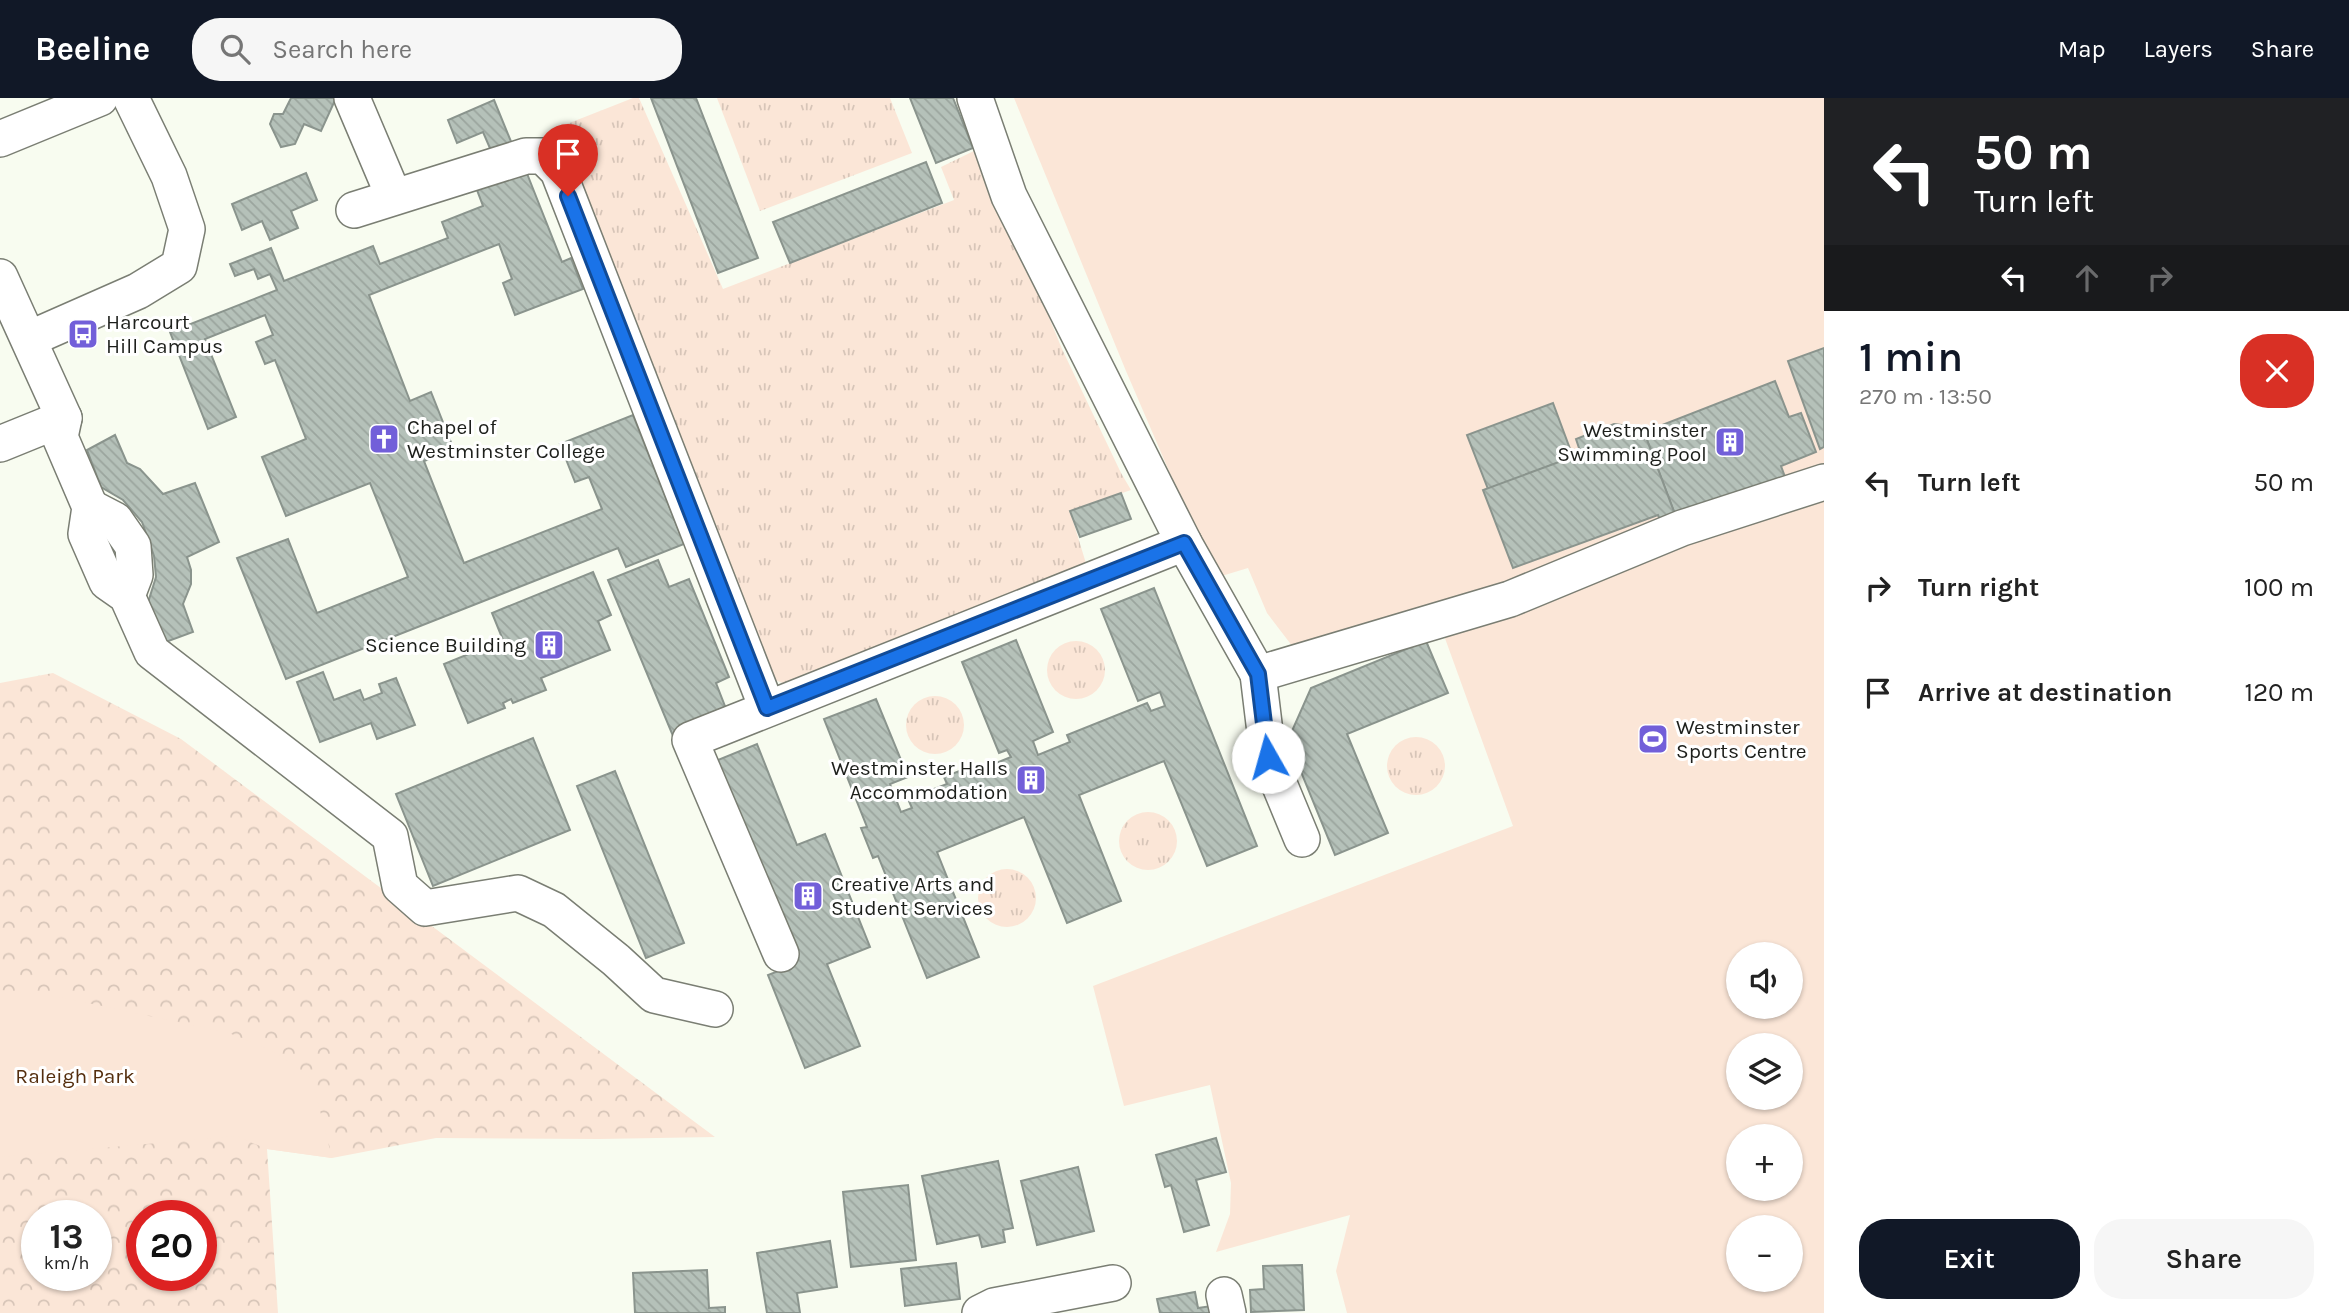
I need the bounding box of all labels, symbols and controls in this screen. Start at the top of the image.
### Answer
search box [192,18,682,81]
text: Beeline [35,30,150,68]
icon: search [216,30,254,68]
text: Search here [272,34,412,65]
text: Map [2058,35,2106,63]
text: Layers [2144,35,2213,63]
text: Share [2251,35,2314,63]
pin [538,124,598,196]
text: 50 m [1974,124,2092,181]
icon: left [1859,126,1950,217]
icon: arrive [549,135,587,173]
text: Turn left [1974,183,2094,220]
icon: left [1995,259,2033,297]
icon: ahead [2068,259,2106,297]
icon: right [2141,259,2179,297]
place label: Harcourt Hill Campus [106,310,223,358]
bus stop icon: Harcourt Hill Campus [66,317,100,351]
text: 1 min [1859,332,1963,382]
button: close [2240,334,2314,408]
text: 270 m · 13:50 [1859,383,1992,410]
place label: Chapel of Westminster College [407,415,605,463]
place label: Westminster Swimming Pool [1557,418,1707,466]
church icon: Chapel of Westminster College [367,422,401,456]
building icon: Westminster Swimming Pool [1713,425,1747,459]
icon: left [1859,464,1897,502]
text: Turn left [1918,467,2020,498]
text: 50 m [2253,467,2314,498]
icon: right [1859,569,1897,607]
text: Turn right [1918,572,2039,603]
text: 100 m [2244,572,2314,603]
building icon: Science Building [532,628,566,662]
place label: Science Building [365,633,526,657]
icon: arrive [1859,674,1897,712]
text: Arrive at destination [1918,677,2172,708]
text: 120 m [2244,677,2314,708]
place label: Westminster Sports Centre [1676,715,1807,763]
position arrow [1231,720,1305,794]
sports icon: Westminster Sports Centre [1636,722,1670,756]
place label: Westminster Halls Accommodation [831,756,1008,804]
building icon: Westminster Halls Accommodation [1014,763,1048,797]
place label: Creative Arts and Student Services [831,872,995,920]
building icon: Creative Arts and Student Services [791,879,825,913]
map controls [1726,942,1803,1292]
button: sound [1726,942,1803,1019]
button: layers [1726,1033,1803,1110]
park label: Raleigh Park [15,1064,135,1088]
button: + [1726,1124,1803,1201]
speed limit sign: 20 [126,1200,217,1291]
button: − [1726,1215,1803,1292]
text: 13 [49,1216,84,1257]
button: Exit [1859,1219,2080,1299]
button: Share [2094,1219,2314,1299]
text: km/h [44,1252,89,1274]

